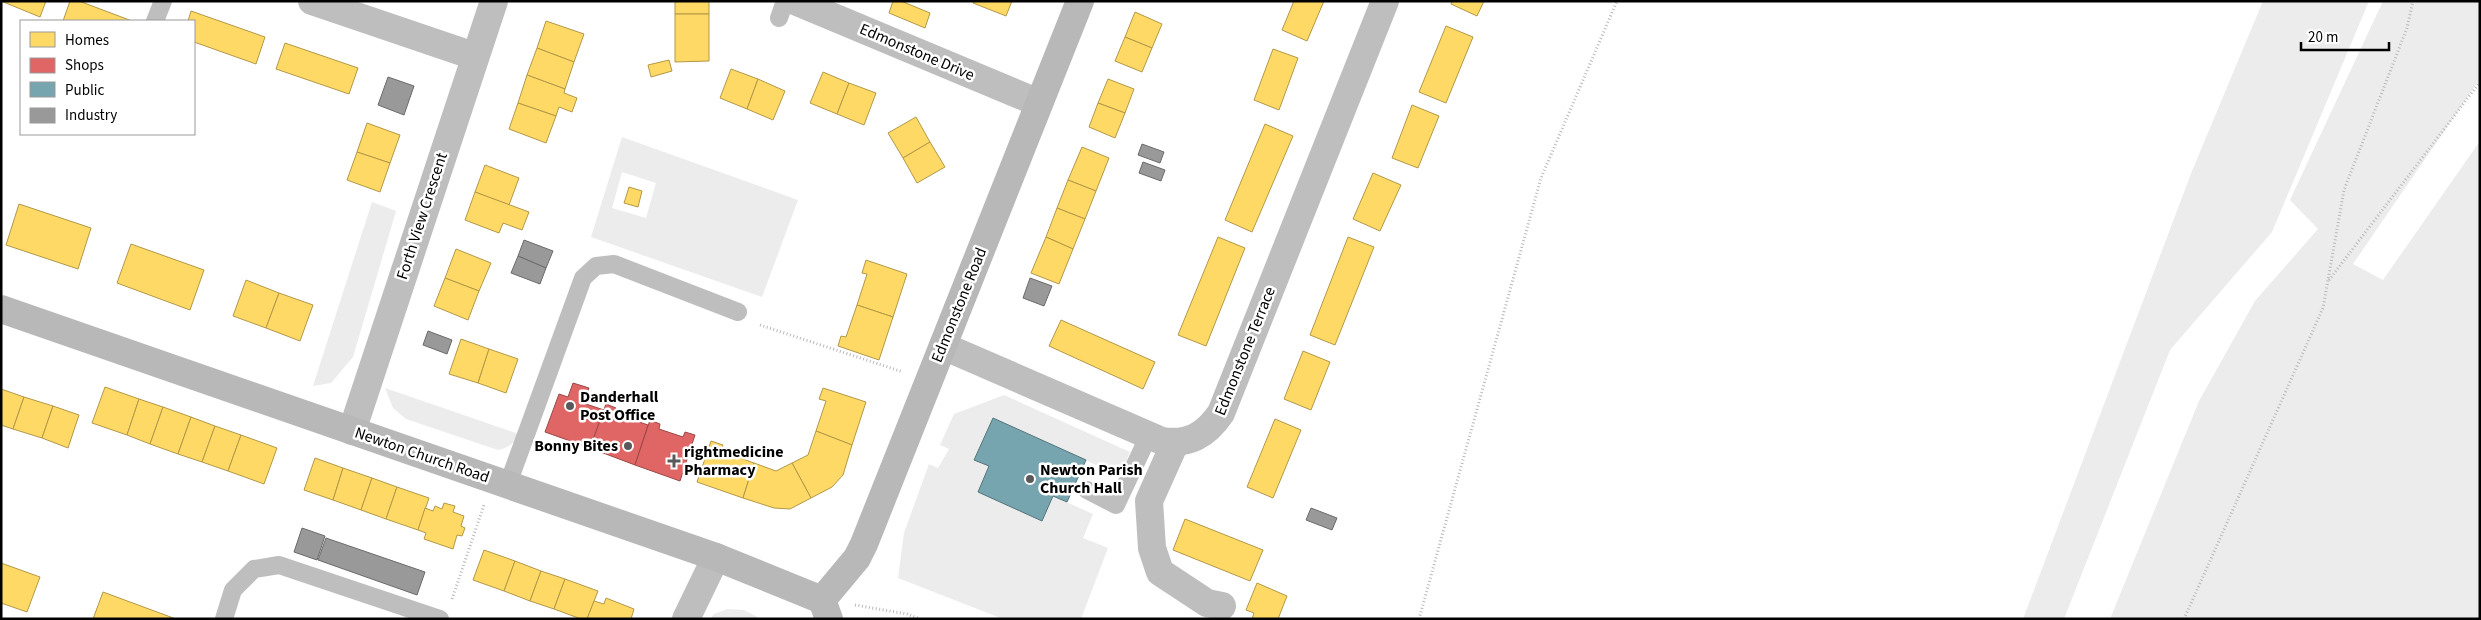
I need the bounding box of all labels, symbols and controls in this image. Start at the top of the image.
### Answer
street label: Edmonstone Drive [856,18,978,86]
legend [20,20,195,135]
scale bar [2301,20,2388,52]
text: 20 m [2308,27,2338,48]
text: Homes [65,30,109,51]
text: Shops [65,55,104,76]
text: Public [65,80,104,101]
text: Industry [65,105,117,126]
street label: Forth View Crescent [391,149,453,282]
street label: Edmonstone Road [926,244,992,366]
street label: Edmonstone Terrace [1209,283,1281,419]
place label: Danderhall Post Office [580,386,659,426]
marker: Danderhall Post Office [564,400,576,412]
street label: Newton Church Road [352,422,492,488]
place label: Bonny Bites [534,435,618,457]
marker: Bonny Bites [622,440,634,452]
place label: rightmedicine Pharmacy [684,441,784,481]
marker: rightmedicine Pharmacy [668,455,680,467]
place label: Newton Parish Church Hall [1040,459,1143,499]
marker: Newton Parish Church Hall [1024,473,1036,485]

